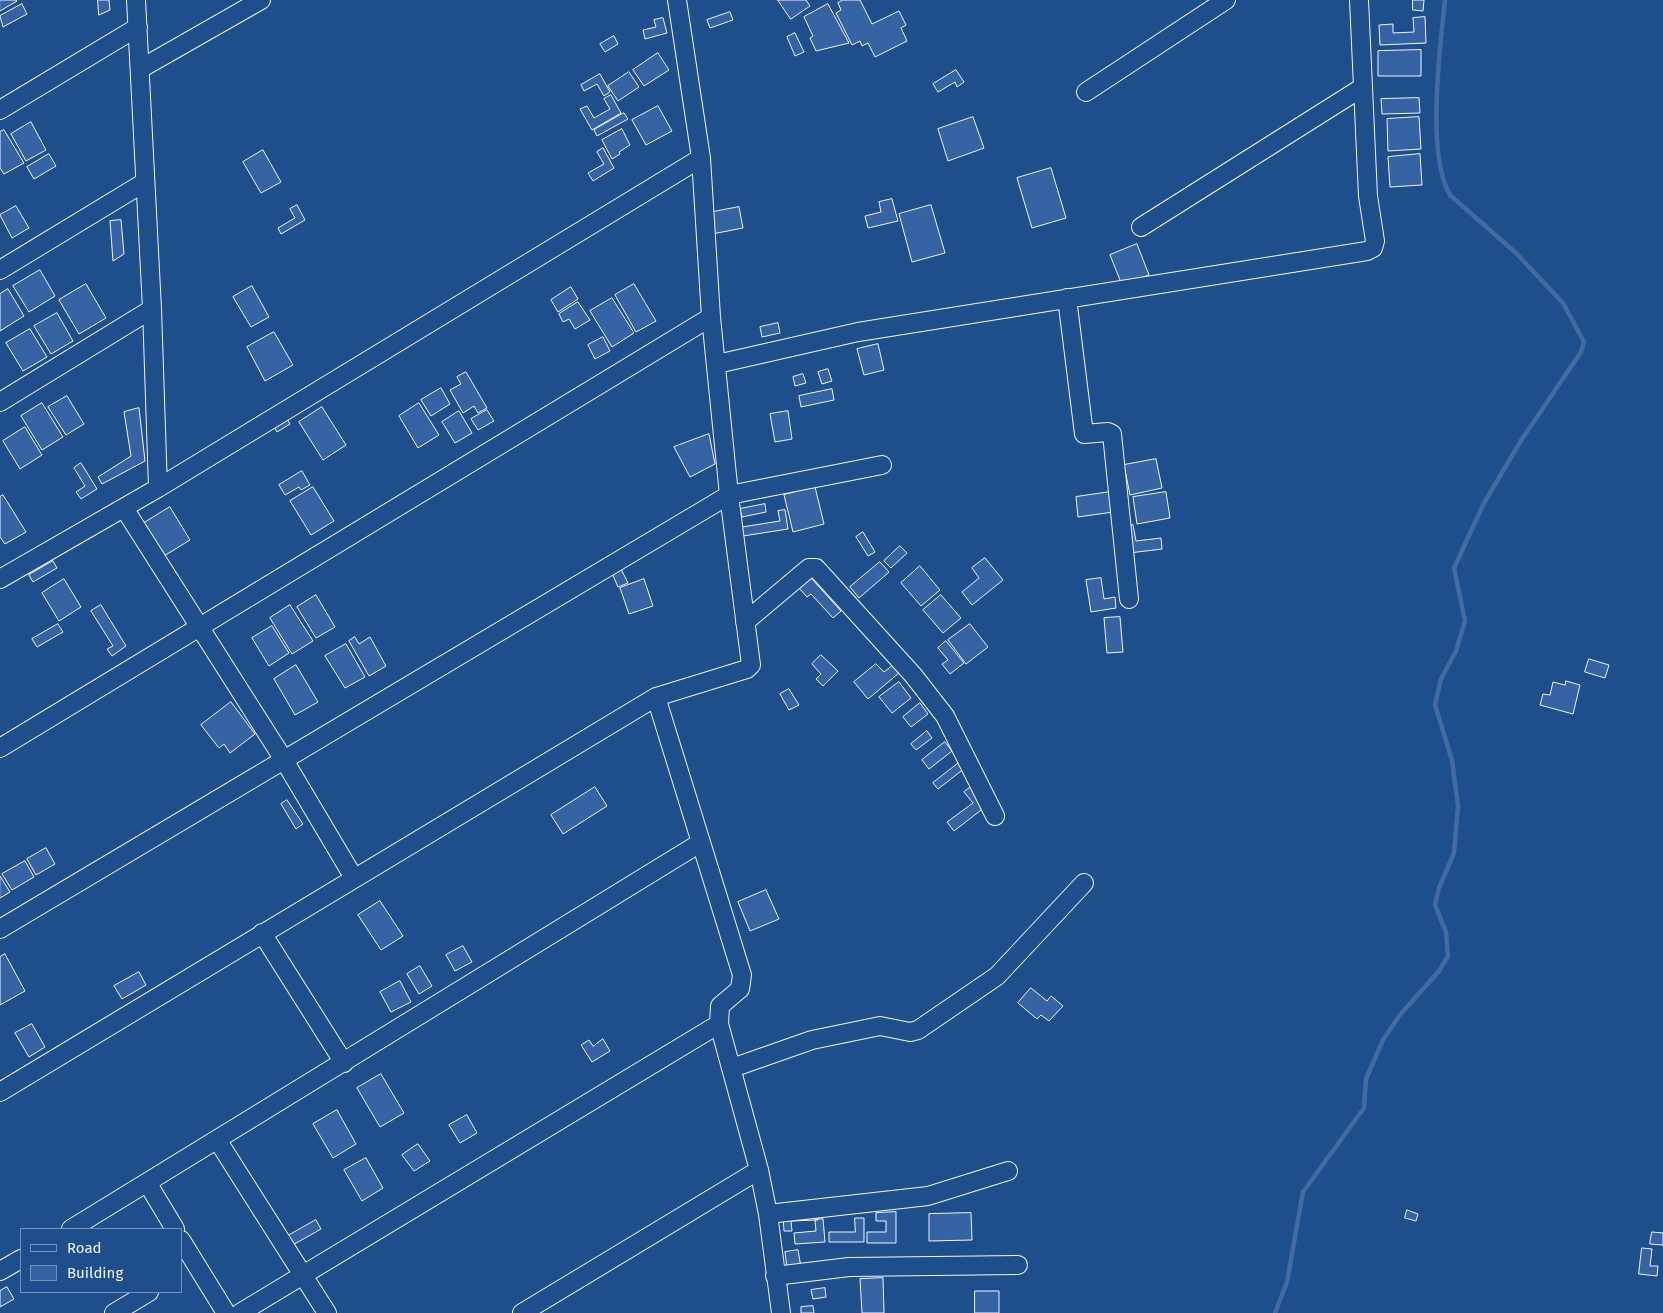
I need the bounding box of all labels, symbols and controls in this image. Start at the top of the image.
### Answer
legend [20,1228,182,1293]
text: Road [67,1239,102,1257]
text: Building [67,1264,123,1282]

